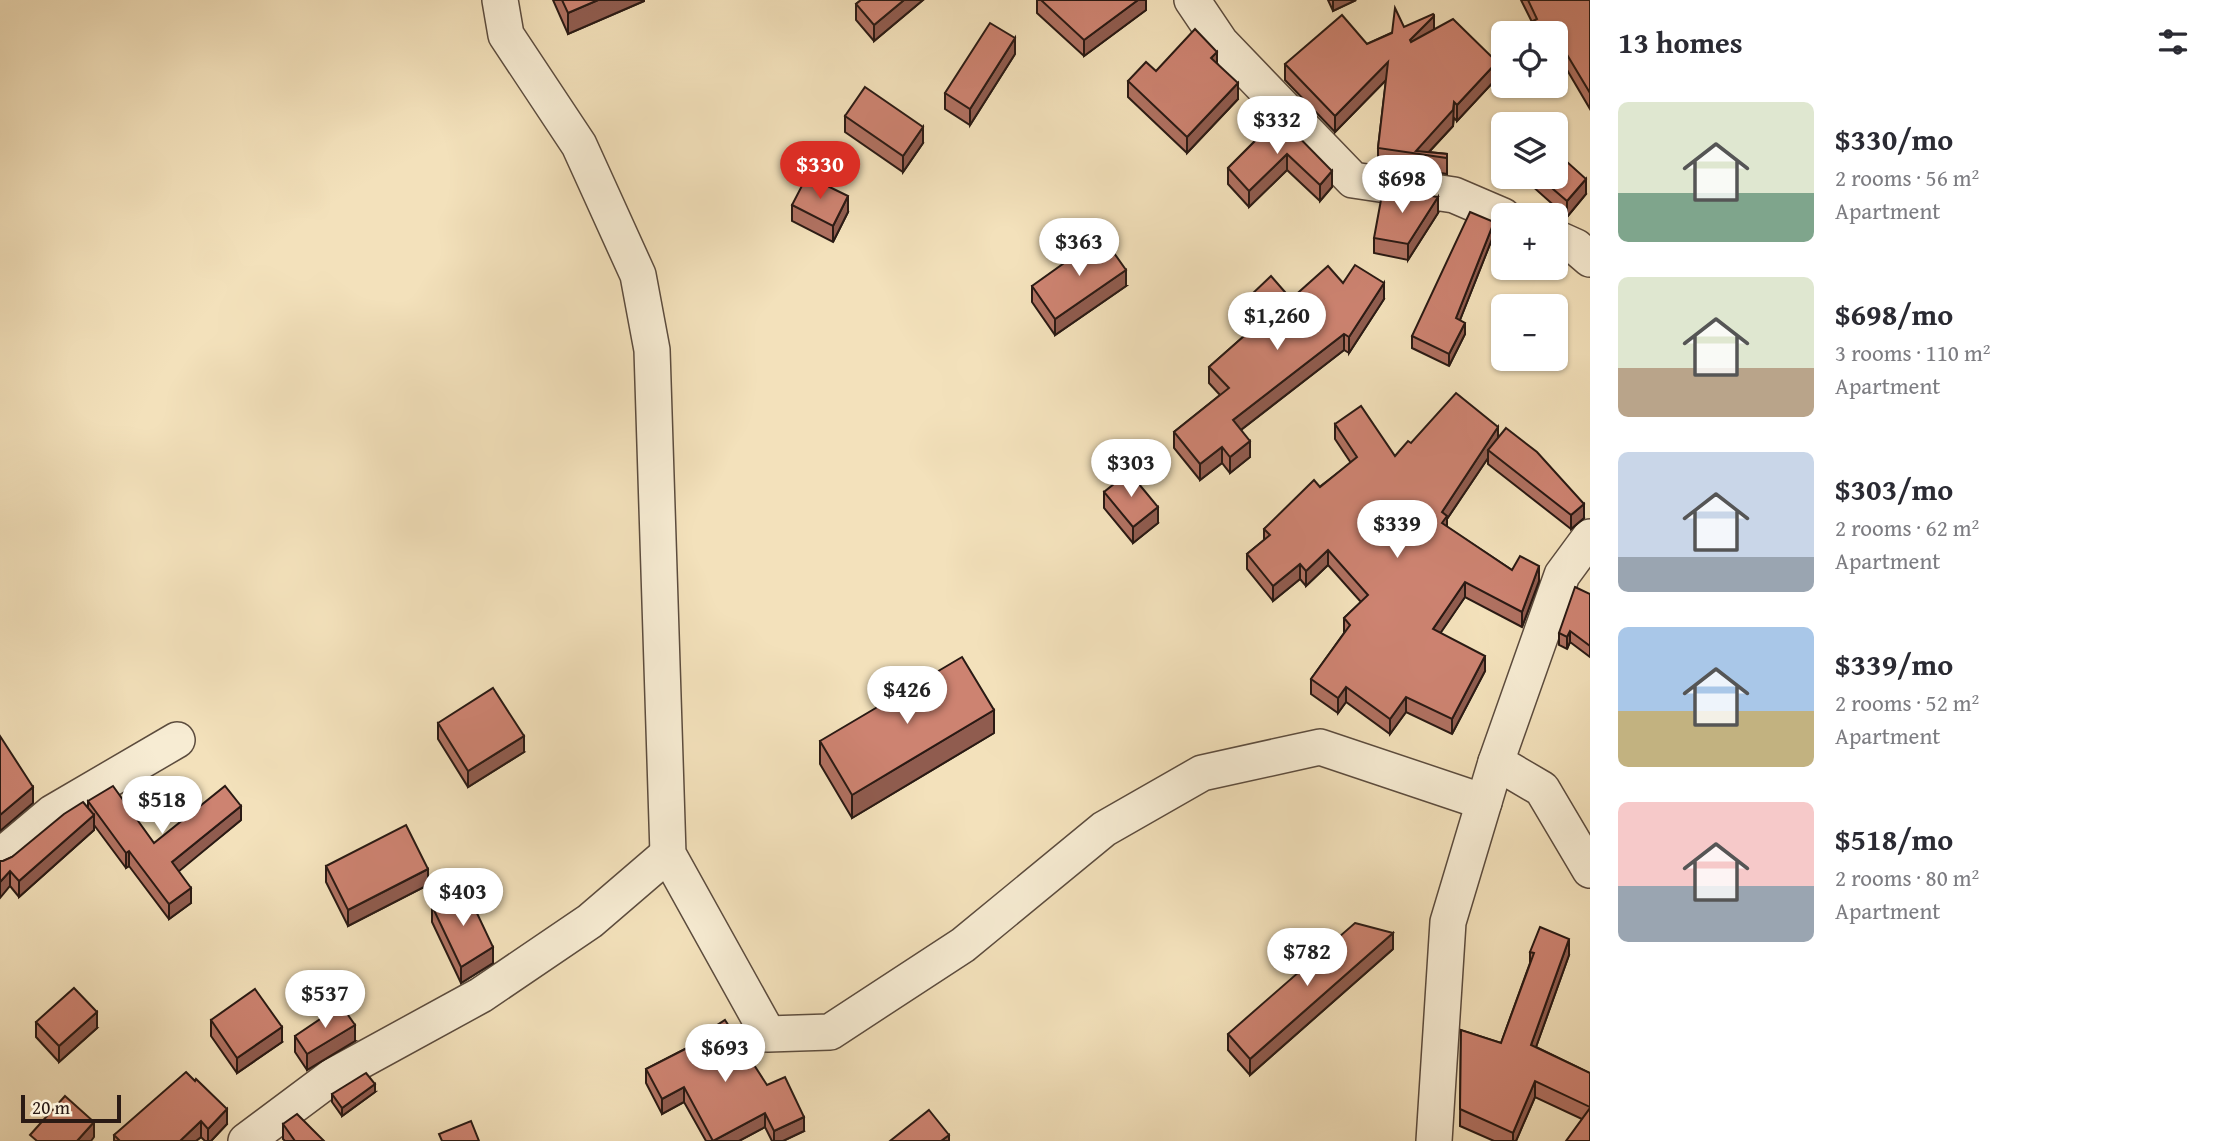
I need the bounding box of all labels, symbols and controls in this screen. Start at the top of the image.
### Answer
text: 13 homes [1618,20,1743,64]
map controls [1491,21,1568,371]
button: locate [1491,21,1568,98]
icon: filters [2154,23,2192,61]
pin: $332 [1236,96,1318,156]
text: $332 [1253,102,1301,135]
button: layers [1491,112,1568,189]
text: $330/mo [1835,117,1953,161]
icon: home [1674,130,1758,214]
pin: $330 [779,142,861,201]
text: $330 [796,147,844,180]
pin: $698 [1361,156,1443,215]
text: $698 [1378,161,1426,194]
text: 2 rooms · 56 m² [1835,161,1979,194]
text: Apartment [1835,194,1940,227]
button: + [1491,203,1568,280]
pin: $363 [1038,218,1120,278]
text: $363 [1055,224,1103,257]
pin: $1,260 [1220,292,1334,352]
text: $698/mo [1835,292,1953,336]
button: − [1491,294,1568,371]
text: $1,260 [1244,298,1310,331]
icon: home [1674,305,1758,389]
text: 3 rooms · 110 m² [1835,336,1990,369]
text: Apartment [1835,369,1940,402]
pin: $303 [1090,440,1172,499]
text: $303 [1107,445,1155,478]
text: $303/mo [1835,467,1953,511]
icon: home [1674,480,1758,564]
pin: $339 [1356,500,1438,560]
text: $339 [1373,506,1421,539]
text: 2 rooms · 62 m² [1835,511,1979,544]
text: Apartment [1835,544,1940,577]
text: $339/mo [1835,642,1953,686]
icon: home [1674,655,1758,739]
pin: $426 [866,666,948,726]
text: $426 [883,672,931,705]
text: 2 rooms · 52 m² [1835,686,1979,719]
text: Apartment [1835,719,1940,752]
pin: $518 [121,776,203,836]
text: $518 [138,782,186,815]
text: $518/mo [1835,817,1953,861]
icon: home [1674,830,1758,914]
text: 2 rooms · 80 m² [1835,861,1979,894]
pin: $403 [422,869,504,928]
text: $403 [439,874,487,907]
text: Apartment [1835,894,1940,927]
pin: $782 [1266,928,1348,988]
text: $782 [1283,934,1331,967]
pin: $537 [284,970,366,1030]
text: $537 [301,976,349,1009]
pin: $693 [684,1024,766,1084]
text: $693 [701,1030,749,1063]
scale bar [21,1092,121,1124]
text: 20 m [32,1093,70,1121]

